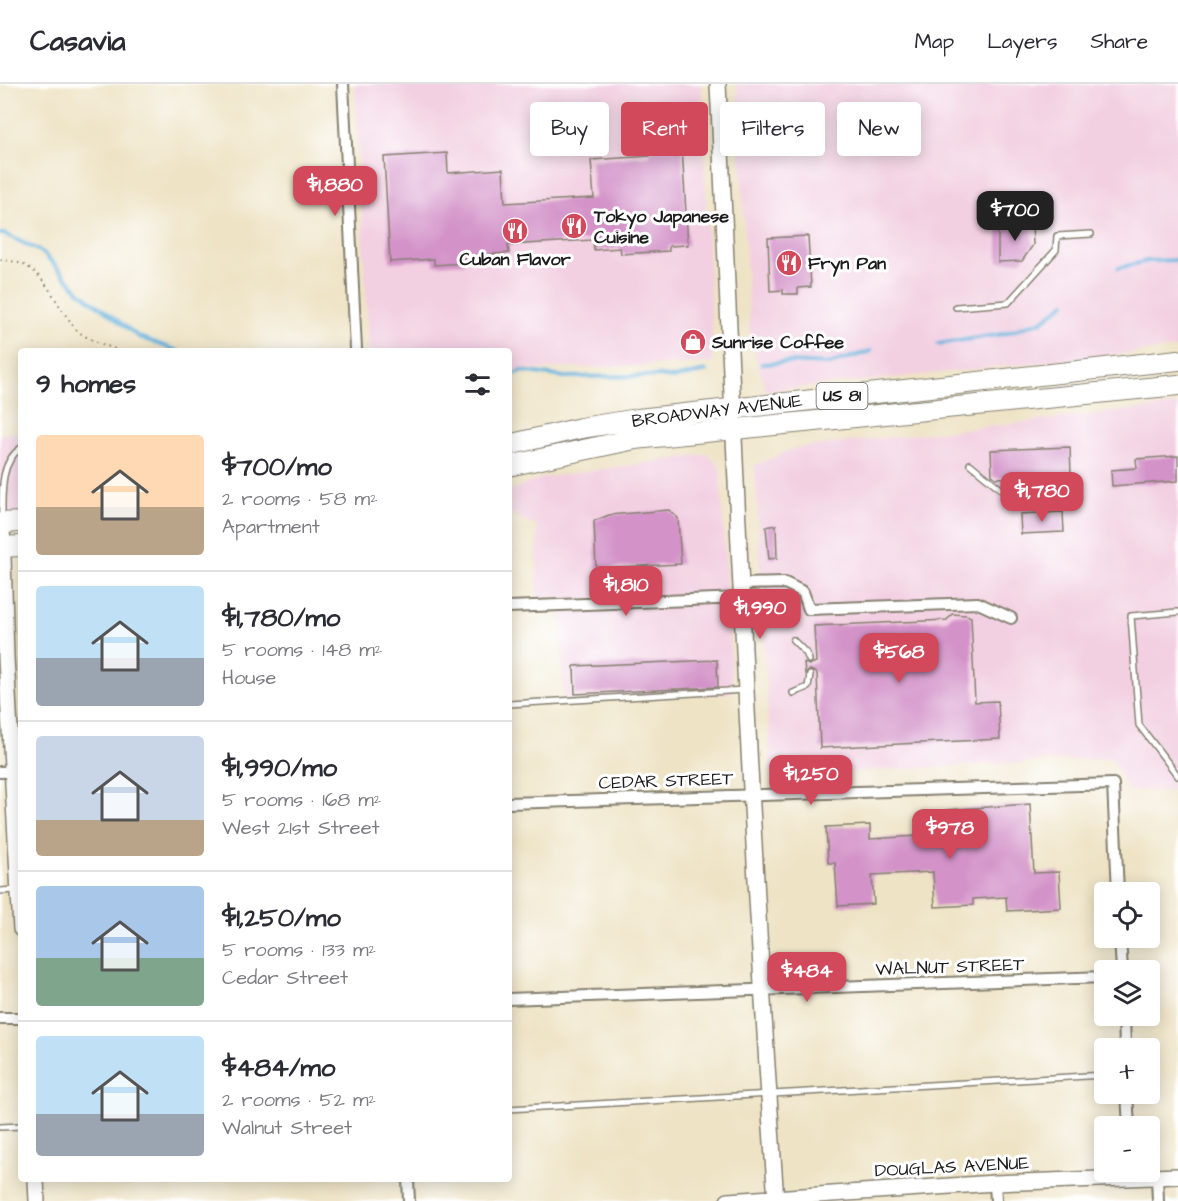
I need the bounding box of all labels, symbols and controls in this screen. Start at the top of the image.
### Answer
text: Casavia [30,22,125,61]
text: Map [914,27,954,56]
text: Layers [987,27,1057,56]
text: Share [1090,27,1148,56]
chip: Buy [530,102,609,156]
chip: Rent [621,102,708,156]
chip: Filters [720,102,825,156]
chip: New [837,102,921,156]
pin: $1,880 [286,166,384,217]
text: $1,880 [307,171,363,199]
pin: $700 [979,191,1051,242]
text: $700 [991,196,1039,224]
place label: Tokyo Japanese Cuisine [593,204,729,250]
restaurant icon: Tokyo Japanese Cuisine [559,211,589,241]
restaurant icon: Cuban Flavor [500,216,530,246]
place label: Cuban Flavor [459,247,571,272]
restaurant icon: Fryn Pan [774,248,804,278]
place label: Fryn Pan [808,251,886,277]
shop icon: Sunrise Coffee [678,327,708,357]
place label: Sunrise Coffee [711,330,844,355]
text: 9 homes [36,366,136,402]
icon: filters [461,368,494,401]
road number: US 81 [816,383,868,409]
street label: BROADWAY AVENUE [630,388,804,434]
text: $700/mo [222,449,332,485]
icon: home [84,459,156,531]
pin: $1,780 [993,472,1091,523]
text: $1,780 [1014,477,1070,505]
text: 2 rooms · 58 m² [222,485,378,513]
text: Apartment [222,513,320,541]
pin: $1,810 [577,566,675,617]
text: $1,810 [603,571,649,599]
pin: $1,990 [711,589,809,640]
text: $1,990 [734,594,786,622]
text: $1,780/mo [222,600,340,636]
icon: home [84,610,156,682]
pin: $568 [863,633,935,684]
text: 5 rooms · 148 m² [222,636,382,664]
text: $568 [874,638,924,666]
text: House [222,664,276,692]
text: $1,990/mo [222,750,337,786]
pin: $1,250 [762,755,860,806]
icon: home [84,760,156,832]
text: $1,250 [783,760,839,788]
street label: CEDAR STREET [598,766,735,796]
text: 5 rooms · 168 m² [222,786,381,814]
pin: $978 [914,809,986,860]
text: West 21st Street [222,814,380,842]
text: $978 [926,814,974,842]
map controls [1094,882,1160,1182]
button: locate [1094,882,1160,948]
text: $1,250/mo [222,900,341,936]
icon: home [84,910,156,982]
text: 5 rooms · 133 m² [222,936,376,964]
pin: $484 [771,952,843,1003]
street label: WALNUT STREET [875,952,1026,982]
text: $484 [781,957,833,985]
button: layers [1094,960,1160,1026]
text: Cedar Street [222,964,348,992]
button: + [1094,1038,1160,1104]
text: $484/mo [222,1050,335,1086]
icon: home [84,1060,156,1132]
text: 2 rooms · 52 m² [222,1086,376,1114]
text: Walnut Street [222,1114,352,1142]
button: − [1094,1116,1160,1182]
street label: DOUGLAS AVENUE [874,1150,1030,1184]

